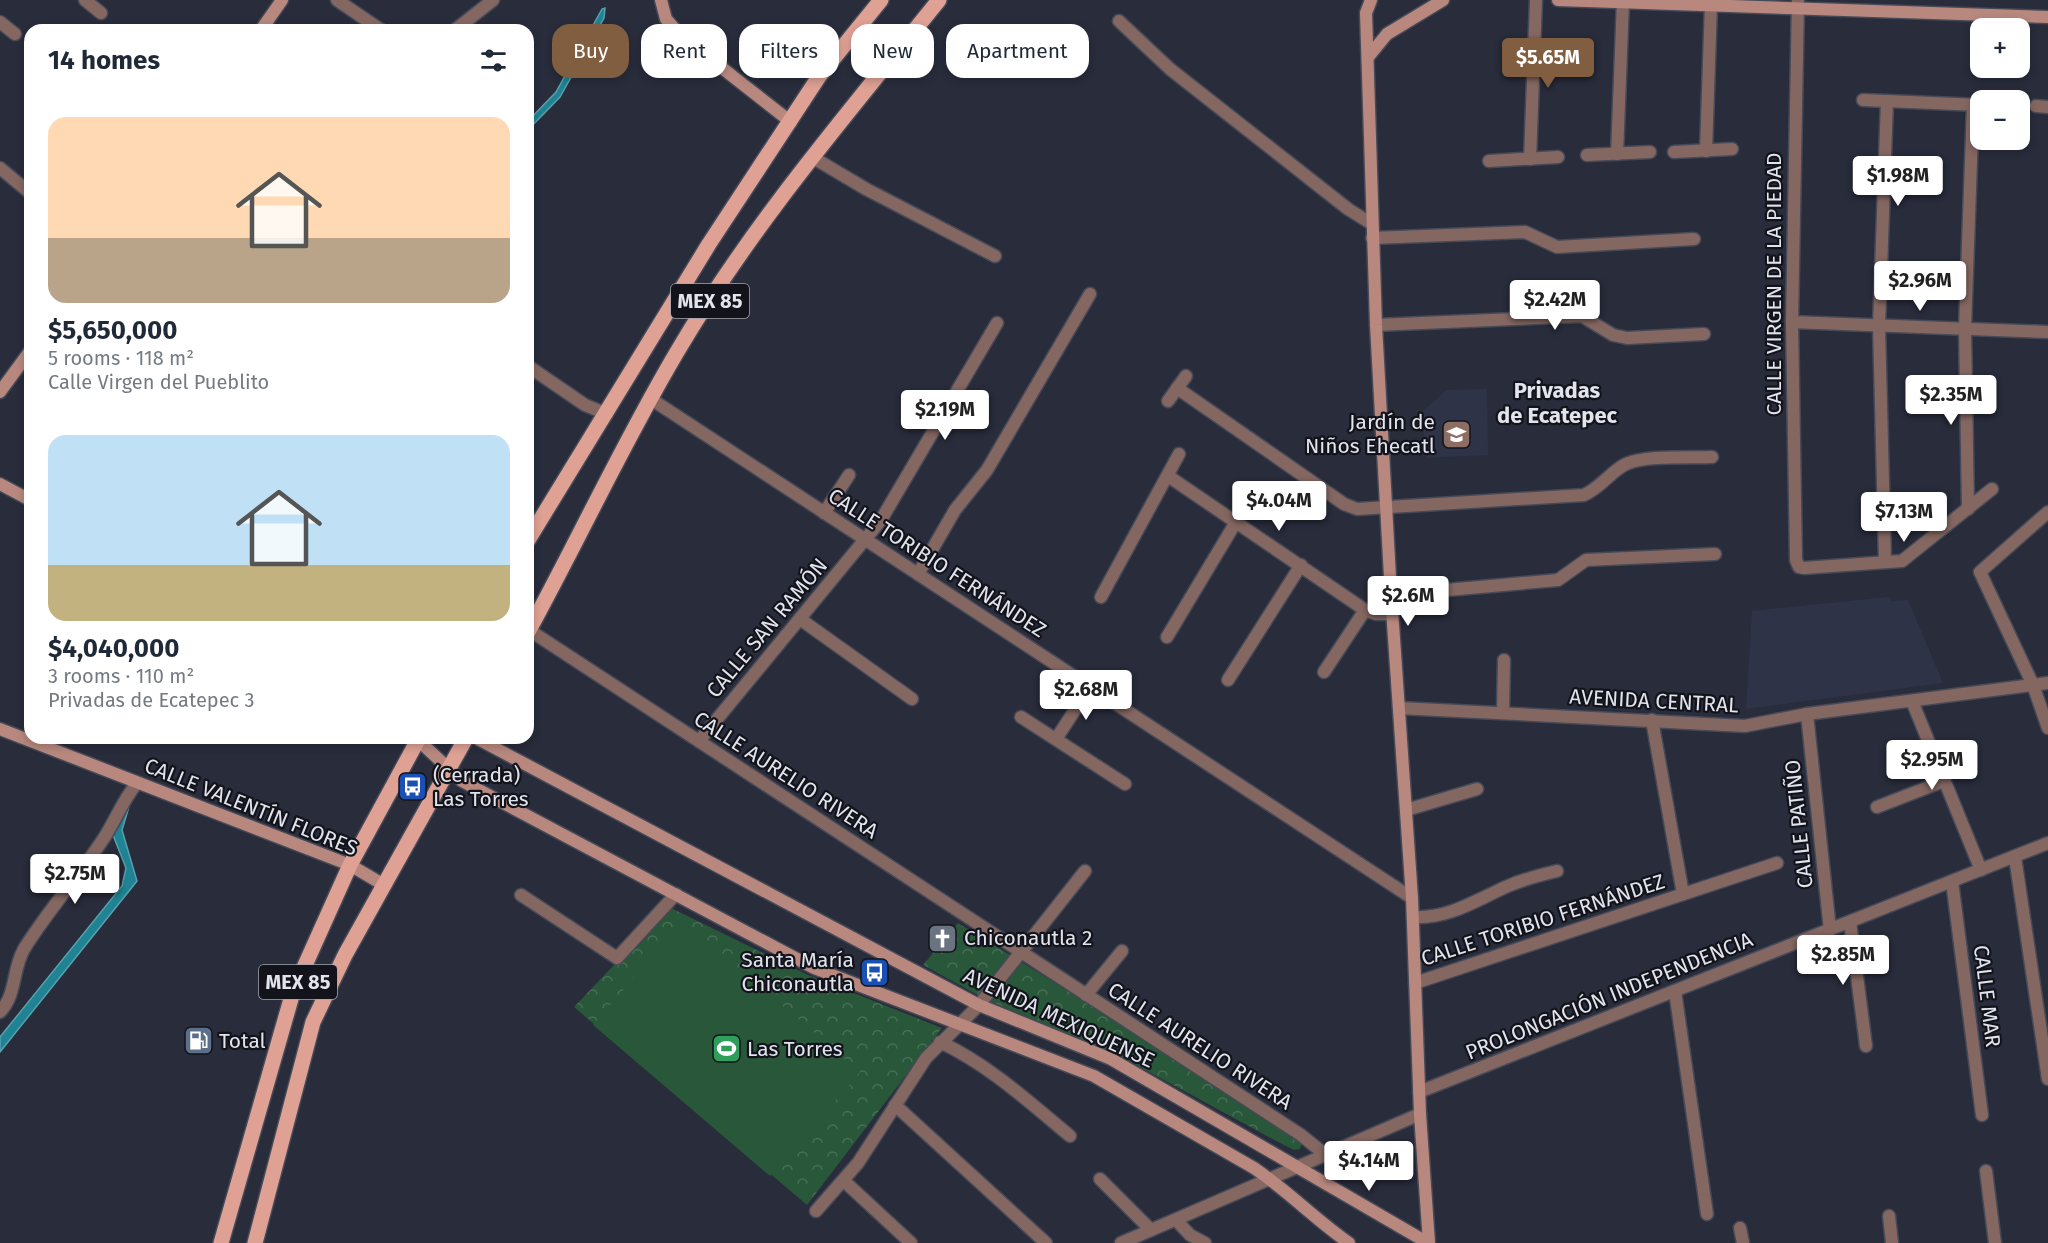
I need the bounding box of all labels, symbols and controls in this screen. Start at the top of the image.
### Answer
map controls [1970,18,2030,150]
button: + [1970,18,2030,78]
chip: Buy [552,24,629,78]
chip: Rent [641,24,727,78]
chip: Filters [739,24,839,78]
chip: New [851,24,934,78]
chip: Apartment [946,24,1089,78]
pin: $5.65M [1499,38,1597,89]
icon: filters [477,44,510,77]
text: 14 homes [48,45,160,76]
text: $5.65M [1516,45,1580,69]
button: − [1970,90,2030,150]
street label: CALLE VIRGEN DE LA PIEDAD [1761,152,1787,416]
icon: home [225,156,333,264]
pin: $1.98M [1849,156,1947,207]
text: $1.98M [1867,163,1929,187]
pin: $2.96M [1871,261,1969,312]
text: $2.96M [1888,268,1952,292]
pin: $2.42M [1506,280,1604,331]
road number: MEX 85 [671,284,749,318]
text: $2.42M [1524,287,1586,311]
text: $5,650,000 [48,315,177,346]
text: 5 rooms · 118 m² [48,346,194,370]
text: Calle Virgen del Pueblito [48,370,269,394]
pin: $2.35M [1902,375,2000,426]
district label: Privadas de Ecatepec [1497,377,1618,429]
text: $2.35M [1919,382,1983,406]
pin: $2.19M [896,390,994,441]
text: $2.19M [915,397,975,421]
place label: Jardín de Niños Ehecatl [1305,409,1435,459]
school or university icon: Jardín de Niños Ehecatl [1440,418,1472,450]
icon: home [225,474,333,582]
pin: $4.04M [1230,481,1328,532]
street label: CALLE TORIBIO FERNÁNDEZ [823,483,1051,643]
text: $4.04M [1246,488,1312,512]
pin: $7.13M [1855,492,1953,543]
text: $7.13M [1875,499,1933,523]
street label: CALLE SAN RAMÓN [701,553,833,703]
pin: $2.6M [1366,576,1450,627]
text: $2.6M [1382,583,1434,607]
text: $4,040,000 [48,633,179,664]
text: 3 rooms · 110 m² [48,664,194,688]
pin: $2.68M [1037,670,1135,721]
text: $2.68M [1054,677,1118,701]
street label: AVENIDA CENTRAL [1569,684,1740,718]
text: Privadas de Ecatepec 3 [48,688,254,712]
street label: CALLE AURELIO RIVERA [689,706,883,844]
pin: $2.95M [1883,740,1981,791]
text: $2.95M [1900,747,1964,771]
street label: CALLE VALENTÍN FLORES [141,752,361,862]
street label: CALLE PATIÑO [1779,758,1819,890]
place label: (Cerrada) Las Torres [433,762,529,812]
bus stop icon: (Cerrada) Las Torres [396,771,428,803]
pin: $2.75M [26,854,124,905]
text: $2.75M [44,861,106,885]
street label: CALLE TORIBIO FERNÁNDEZ [1418,868,1668,972]
church icon: Chiconautla 2 [927,922,959,954]
place label: Chiconautla 2 [964,925,1092,951]
street label: PROLONGACIÓN INDEPENDENCIA [1462,926,1756,1066]
pin: $2.85M [1794,935,1892,986]
text: $2.85M [1811,942,1875,966]
street label: CALLE MAR [1968,944,2006,1049]
place label: Santa María Chiconautla [741,947,854,997]
bus stop icon: Santa María Chiconautla [859,956,891,988]
street label: AVENIDA MEXIQUENSE [959,962,1159,1074]
road number: MEX 85 [259,965,337,999]
street label: CALLE AURELIO RIVERA [1103,977,1297,1115]
fuel station icon: Total [182,1025,214,1057]
place label: Total [219,1028,266,1054]
sports icon: Las Torres [710,1033,742,1065]
place label: Las Torres [747,1036,843,1062]
pin: $4.14M [1320,1141,1418,1192]
text: $4.14M [1338,1148,1400,1172]

